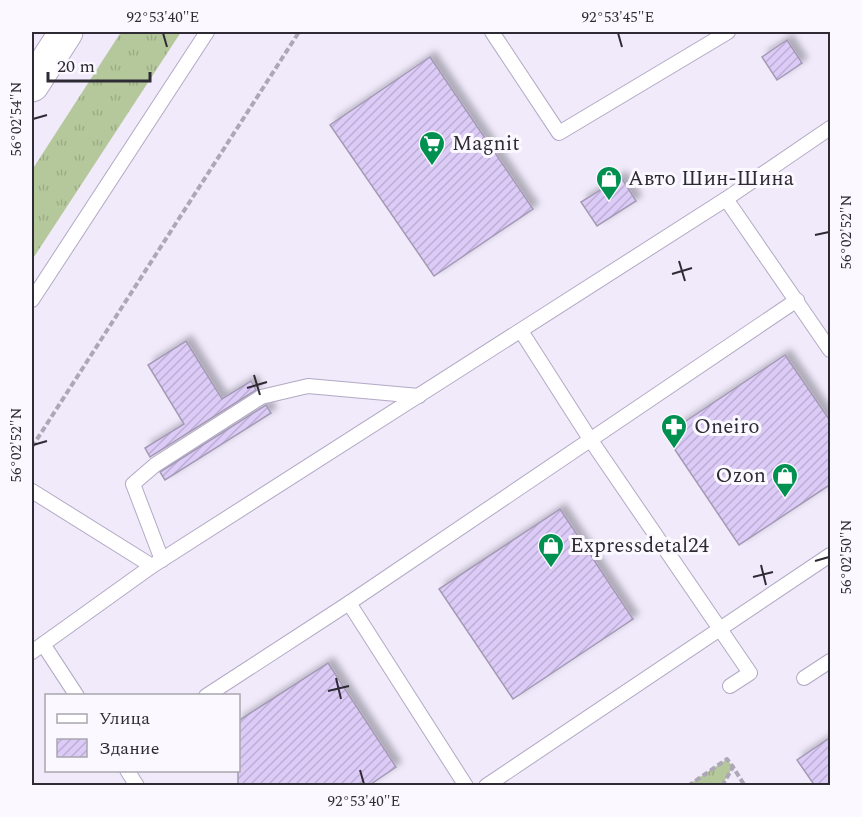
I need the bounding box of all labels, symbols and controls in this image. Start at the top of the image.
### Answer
text: 92°53'40"E [127,6,199,29]
text: 92°53'45"E [582,6,654,29]
scale bar [48,45,150,83]
text: 20 m [57,53,95,80]
text: 56°02'54"N [5,81,28,157]
place label: Magnit [452,128,520,160]
supermarket icon: Magnit [417,129,447,167]
place label: Авто Шин-Шина [628,163,795,195]
shop icon: Авто Шин-Шина [594,164,624,202]
text: 56°02'52"N [835,194,858,270]
text: 56°02'52"N [5,407,28,483]
place label: Oneiro [694,411,760,443]
pharmacy icon: Oneiro [659,412,689,450]
place label: Ozon [716,460,766,492]
shop icon: Ozon [770,461,800,499]
text: 56°02'50"N [835,519,858,595]
place label: Expressdetal24 [570,530,710,562]
shop icon: Expressdetal24 [536,531,566,569]
legend [45,694,240,772]
text: Улица [99,705,150,732]
text: Здание [99,735,159,762]
text: 92°53'40"E [328,790,400,813]

